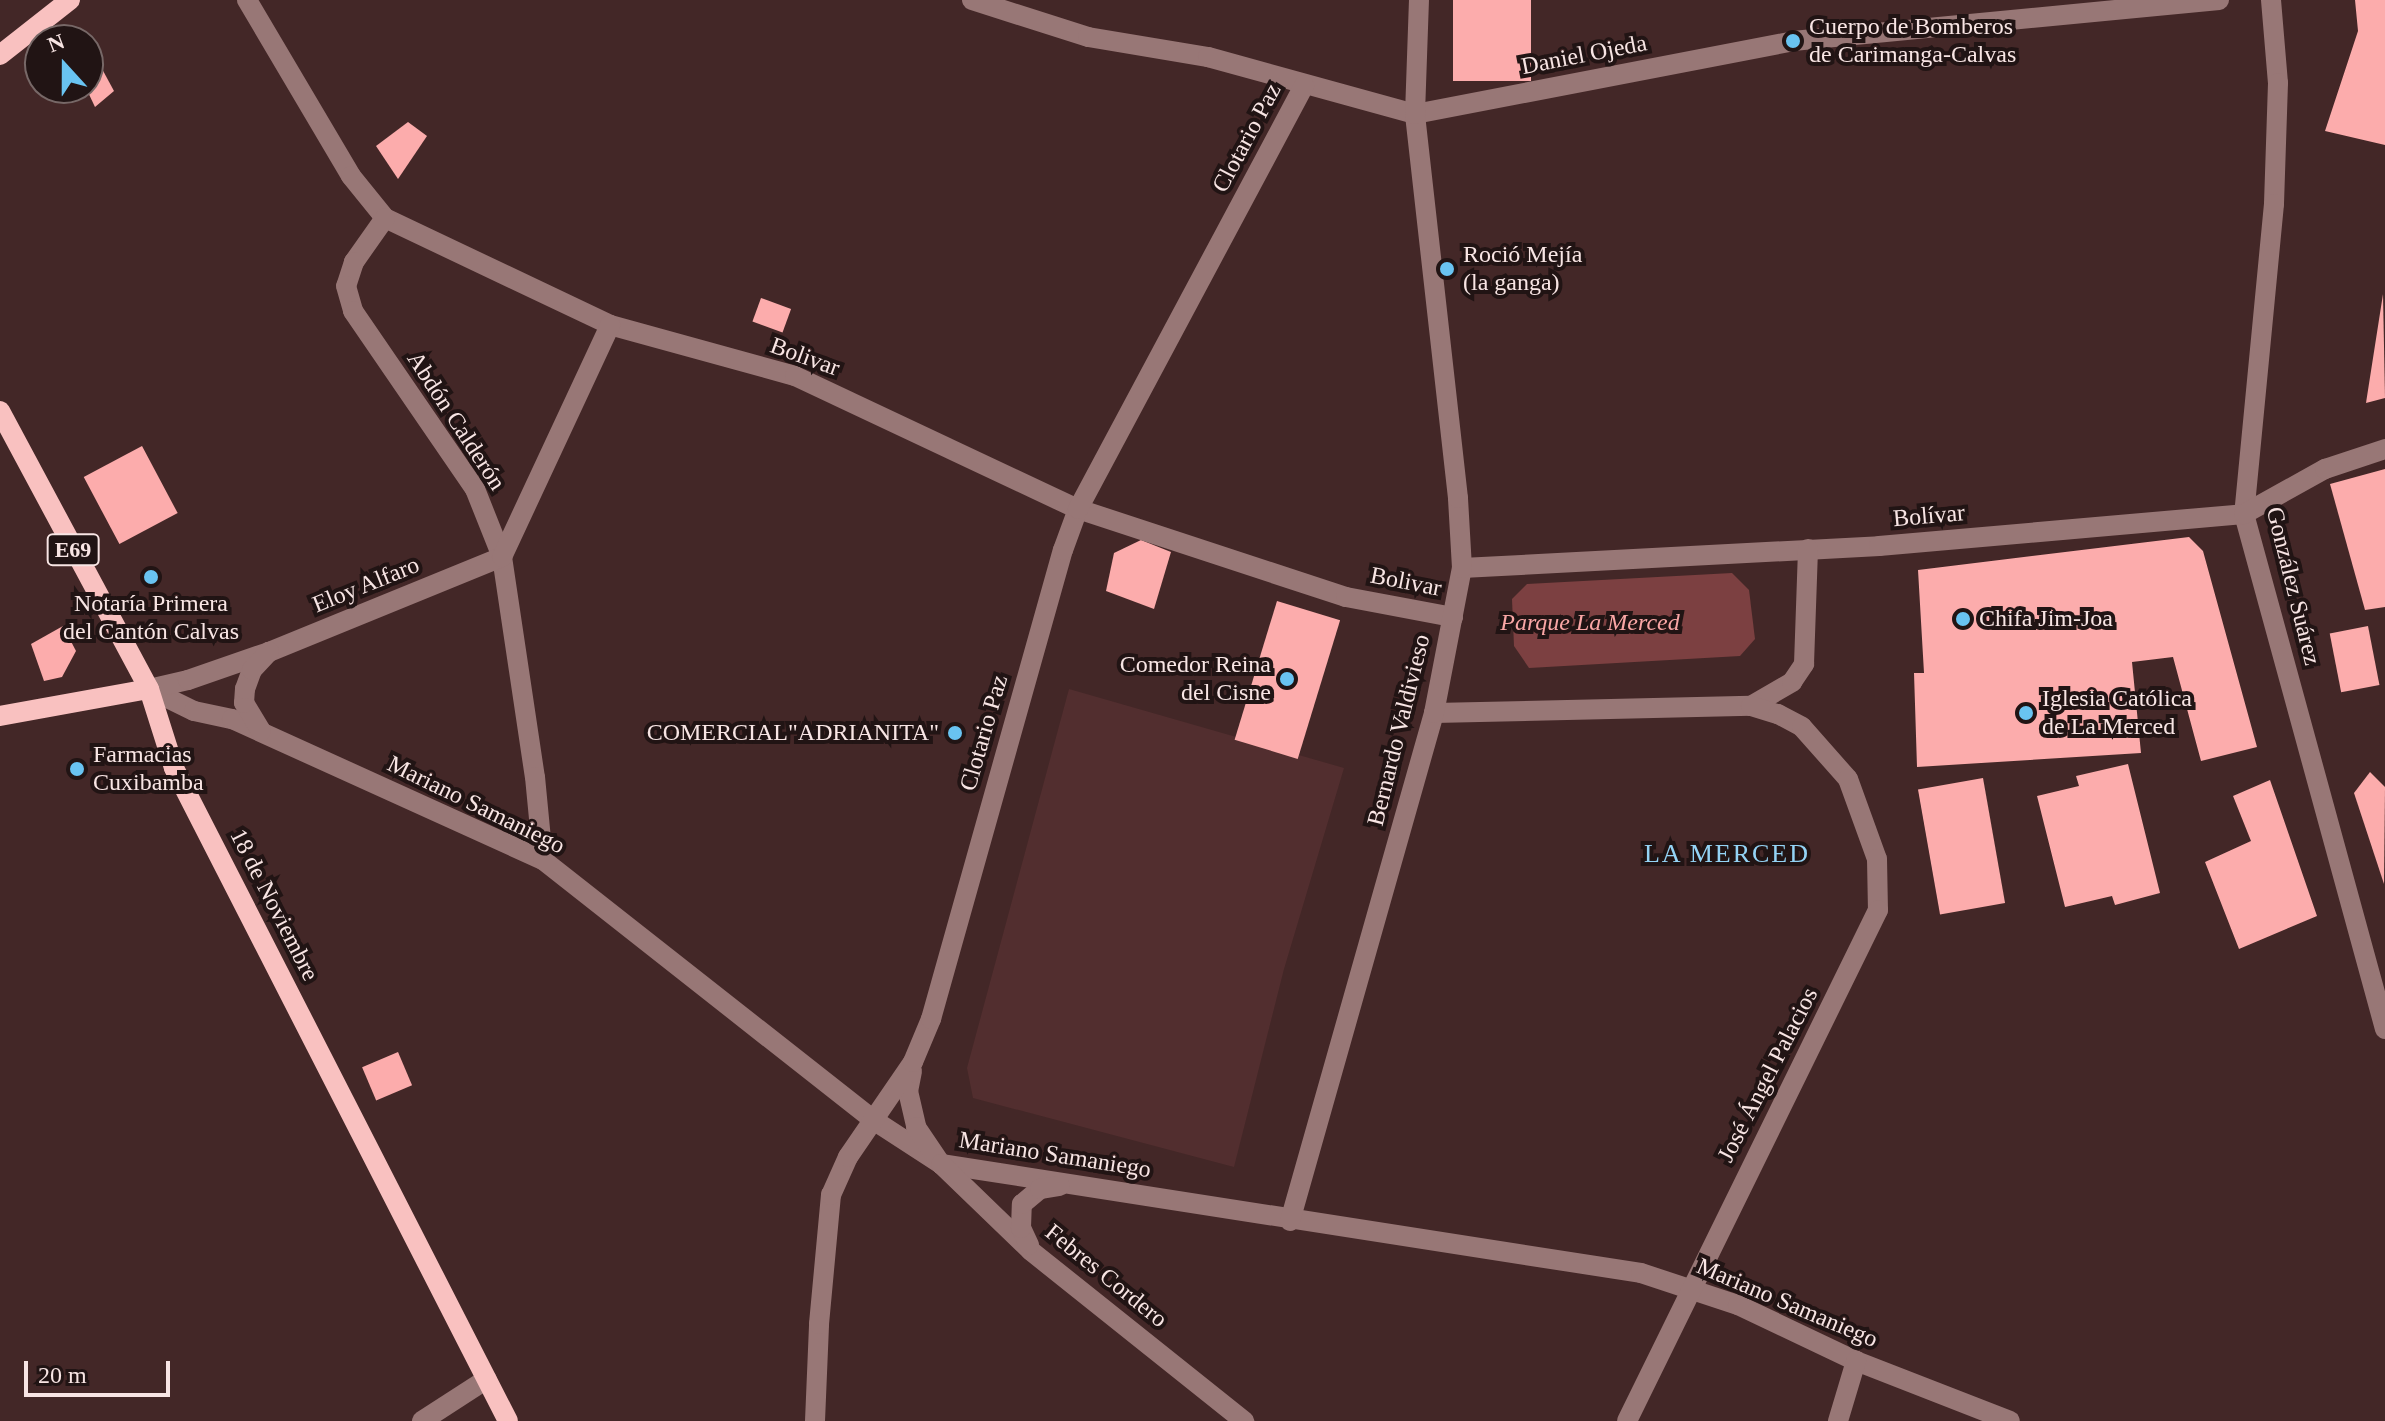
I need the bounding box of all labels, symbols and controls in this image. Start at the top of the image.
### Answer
place label: Cuerpo de Bomberos de Carimanga-Calvas [1809,13,2016,69]
north arrow [24,24,104,104]
text: N [44,28,68,58]
street label: Daniel Ojeda [1519,29,1649,81]
marker: Cuerpo de Bomberos de Carimanga-Calvas [1784,32,1802,50]
street label: Clotario Paz [1206,79,1288,197]
place label: Roció Mejía (la ganga) [1463,241,1582,297]
marker: Roció Mejía (la ganga) [1438,260,1456,278]
street label: Bolivar [766,331,844,383]
street label: Abdón Calderón [401,346,511,496]
street label: Bolívar [1892,499,1966,533]
street label: González Suárez [2259,504,2327,668]
road number: E69 [45,532,101,568]
street label: Eloy Alfaro [308,550,424,620]
street label: Bolivar [1368,561,1444,603]
marker: Notaría Primera del Cantón Calvas [142,568,160,586]
place label: Notaría Primera del Cantón Calvas [63,590,239,646]
place label: Chifa Jim-Joa [1979,605,2113,633]
park label: Parque La Merced [1500,609,1680,637]
marker: Chifa Jim-Joa [1954,610,1972,628]
street label: Bernardo Valdivieso [1361,631,1437,829]
place label: Comedor Reina del Cisne [1120,651,1271,707]
marker: Comedor Reina del Cisne [1278,670,1296,688]
street label: Clotario Paz [954,672,1014,794]
place label: Iglesia Católica de La Merced [2042,685,2192,741]
marker: Iglesia Católica de La Merced [2017,704,2035,722]
place label: COMERCIAL"ADRIANITA" [647,719,939,747]
marker: COMERCIAL"ADRIANITA" [946,724,964,742]
place label: Farmacias Cuxibamba [93,741,204,797]
street label: Mariano Samaniego [383,750,569,860]
marker: Farmacias Cuxibamba [68,760,86,778]
street label: 18 de Noviembre [223,824,325,986]
district label: LA MERCED [1643,838,1811,870]
street label: José Ángel Palacios [1712,983,1824,1167]
street label: Mariano Samaniego [957,1126,1153,1184]
street label: Febres Cordero [1039,1218,1173,1334]
street label: Mariano Samaniego [1692,1252,1882,1354]
scale bar [28,1345,174,1395]
text: 20 m [38,1362,87,1388]

